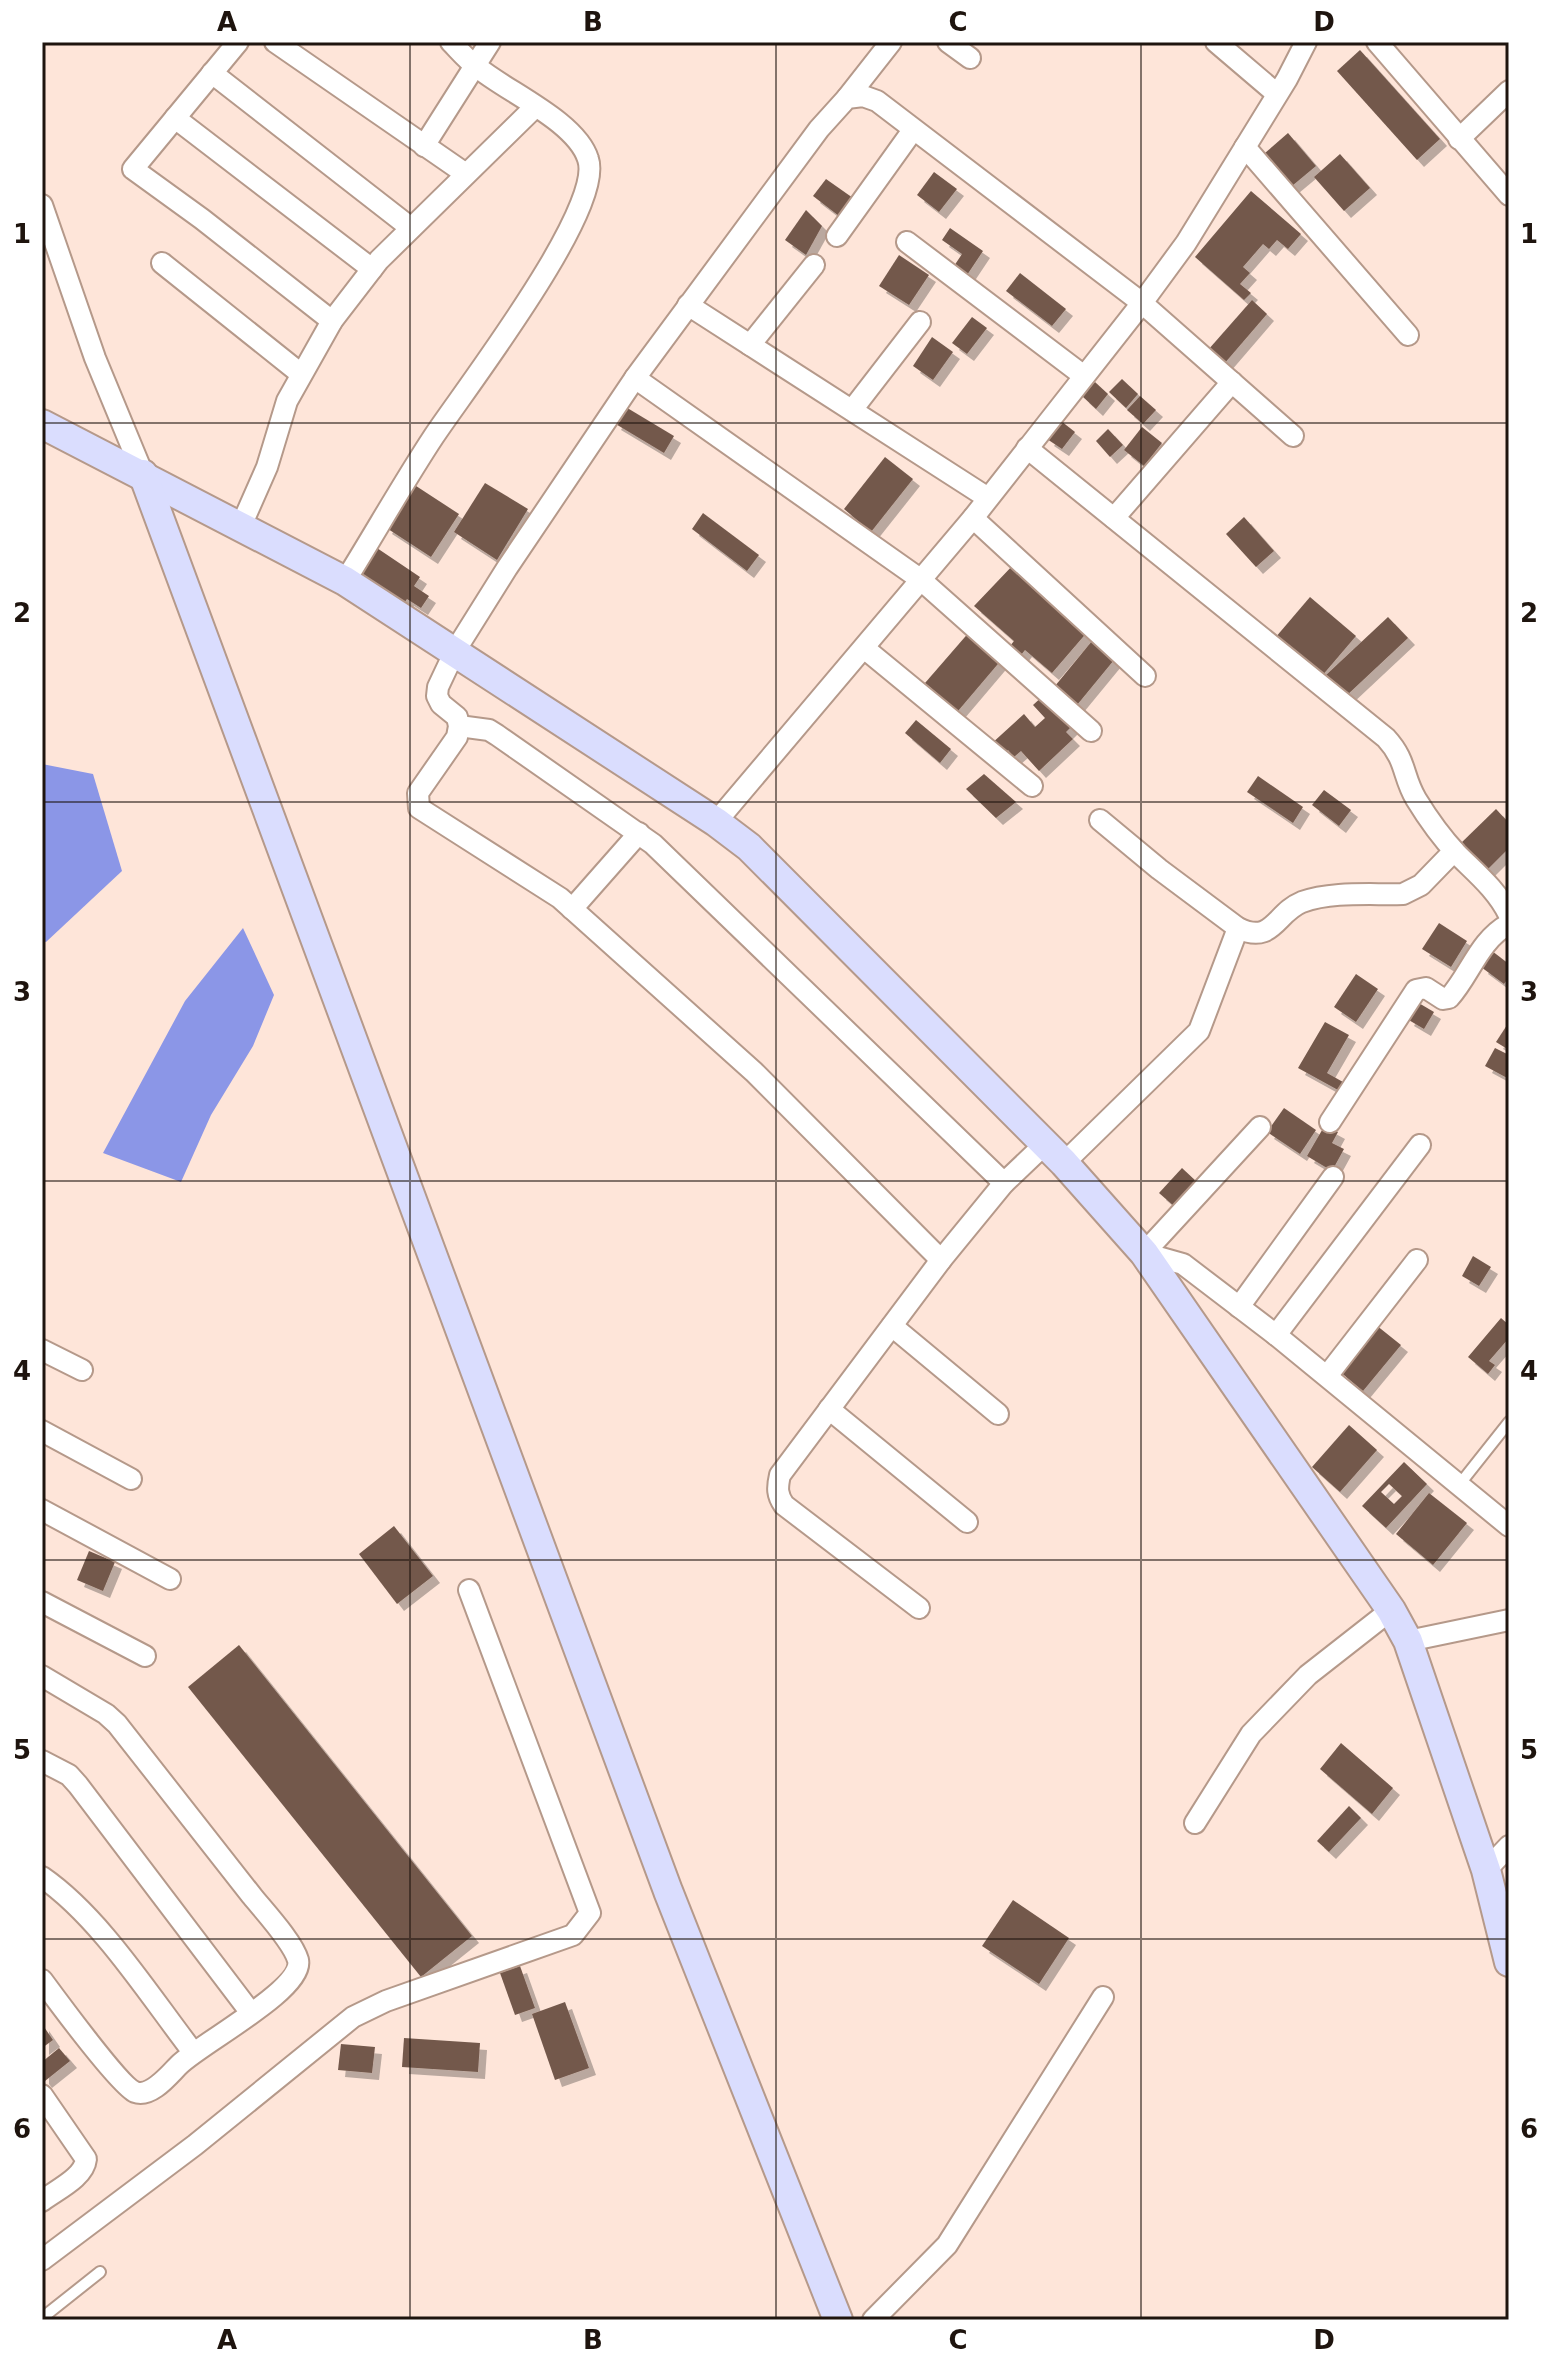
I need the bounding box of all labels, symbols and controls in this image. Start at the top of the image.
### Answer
text: A [217,7,237,37]
text: B [583,7,603,37]
text: C [948,7,968,37]
text: D [1313,7,1335,37]
text: 1 [13,219,31,249]
text: 1 [1520,219,1538,249]
text: 2 [13,598,31,628]
text: 2 [1520,598,1538,628]
text: 3 [13,977,31,1007]
text: 3 [1520,977,1538,1007]
text: 4 [13,1356,31,1386]
text: 4 [1520,1356,1538,1386]
text: 5 [13,1735,31,1765]
text: 5 [1520,1735,1538,1765]
text: 6 [13,2114,31,2144]
text: 6 [1520,2114,1538,2144]
text: A [217,2325,237,2355]
text: B [583,2325,603,2355]
text: C [948,2325,968,2355]
text: D [1313,2325,1335,2355]

